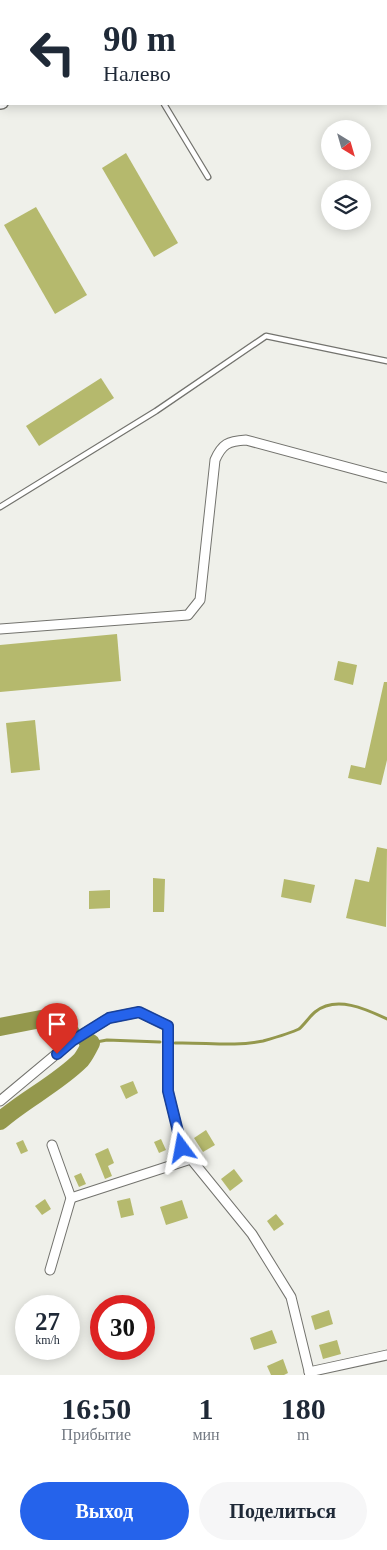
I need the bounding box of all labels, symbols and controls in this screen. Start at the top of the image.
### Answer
icon: left [20,20,85,85]
text: 90 m [103,20,176,59]
text: Налево [103,61,171,86]
north arrow [321,120,371,170]
map controls [321,120,371,230]
button: layers [321,180,371,230]
pin [36,1003,78,1054]
icon: arrive [43,1010,71,1038]
position arrow [155,1121,207,1173]
speed limit sign: 30 [90,1295,155,1360]
text: 27 [35,1308,60,1335]
text: km/h [35,1333,60,1347]
text: 16:50 [61,1392,131,1425]
text: 1 [199,1392,214,1425]
text: 180 [281,1392,326,1425]
text: Прибытие [61,1426,131,1443]
text: мин [192,1426,220,1443]
text: m [297,1426,310,1443]
button: Выход [20,1482,189,1540]
button: Поделиться [199,1482,367,1540]

